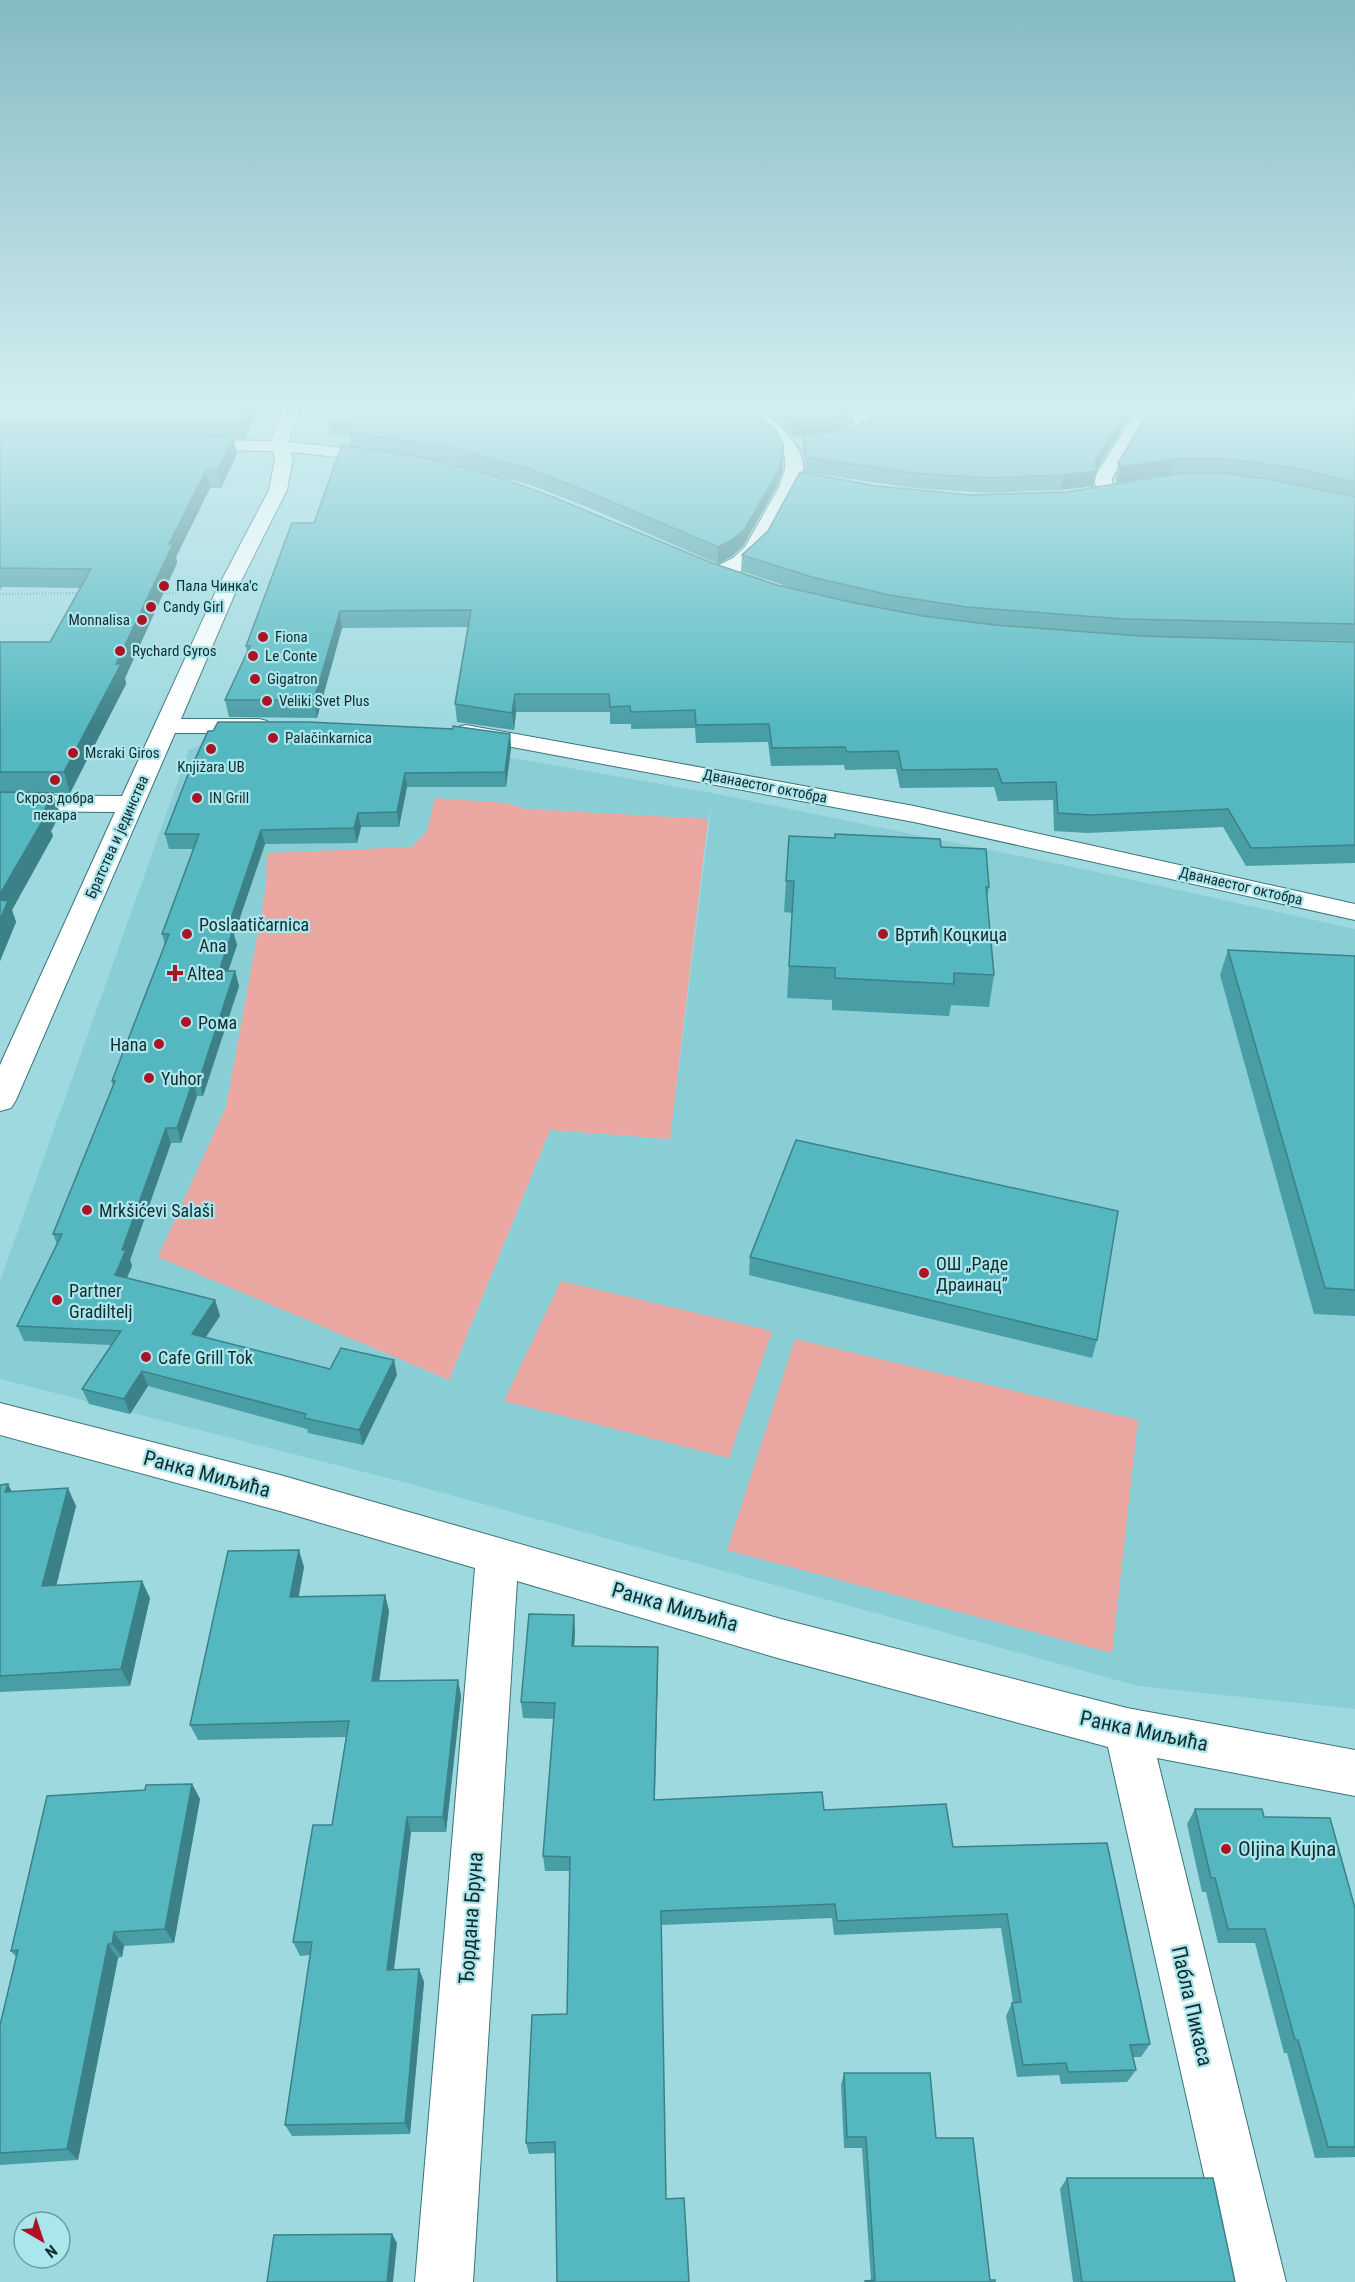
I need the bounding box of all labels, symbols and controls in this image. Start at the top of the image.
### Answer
place label: Пала Чинка'с [176,577,258,595]
marker: Пала Чинка'с [157,579,171,593]
place label: Candy Girl [163,598,223,616]
marker: Candy Girl [144,600,158,614]
place label: Monnalisa [69,611,130,629]
marker: Monnalisa [135,613,149,627]
place label: Fiona [275,628,308,646]
marker: Fiona [256,630,270,644]
place label: Rychard Gyros [132,642,217,660]
marker: Rychard Gyros [113,644,127,658]
place label: Le Conte [265,647,317,665]
marker: Le Conte [246,649,260,663]
place label: Gigatron [267,670,318,688]
marker: Gigatron [248,672,262,686]
place label: Veliki Svet Plus [279,692,370,710]
marker: Veliki Svet Plus [260,694,274,708]
place label: Palačinkarnica [285,729,372,747]
marker: Palačinkarnica [266,731,280,745]
marker: Knjižara UB [204,742,218,756]
place label: Mεraki Giros [85,744,160,762]
marker: Mεraki Giros [66,746,80,760]
place label: Knjižara UB [177,758,245,776]
street label: Дванаестог октобра [701,765,829,807]
marker: Скроз добра пекара [48,773,62,787]
street label: Братства и јединства [82,773,152,901]
place label: Скроз добра пекара [16,789,94,824]
place label: IN Grill [209,789,249,807]
marker: IN Grill [190,791,204,805]
street label: Дванаестог октобра [1178,863,1304,909]
place label: Poslaatičarnica Ana [199,914,309,956]
place label: Вртић Коцкица [895,924,1007,945]
marker: Poslaatičarnica Ana [180,927,194,941]
marker: Вртић Коцкица [876,927,890,941]
place label: Altea [187,963,224,984]
marker: Altea [168,966,182,980]
place label: Рома [198,1012,237,1033]
marker: Рома [179,1015,193,1029]
place label: Hana [110,1034,147,1055]
marker: Hana [152,1037,166,1051]
place label: Yuhor [161,1068,203,1089]
marker: Yuhor [142,1071,156,1085]
place label: Mrkšićevi Salaši [99,1200,214,1221]
marker: Mrkšićevi Salaši [80,1203,94,1217]
place label: ОШ „Раде Драинац” [936,1253,1008,1295]
marker: ОШ „Раде Драинац” [917,1266,931,1280]
place label: Partner Gradiltelj [69,1280,133,1322]
marker: Partner Gradiltelj [50,1293,64,1307]
place label: Cafe Grill Tok [158,1347,253,1368]
marker: Cafe Grill Tok [139,1350,153,1364]
street label: Ранка Миљића [141,1446,273,1502]
street label: Ранка Миљића [609,1577,741,1637]
street label: Ранка Миљића [1078,1706,1210,1756]
place label: Oljina Kujna [1238,1837,1336,1861]
marker: Oljina Kujna [1219,1842,1233,1856]
street label: Ђордана Бруна [454,1851,488,1985]
street label: Пабла Пикаса [1167,1944,1217,2068]
north arrow [12,2210,72,2270]
text: N [41,2241,61,2262]

